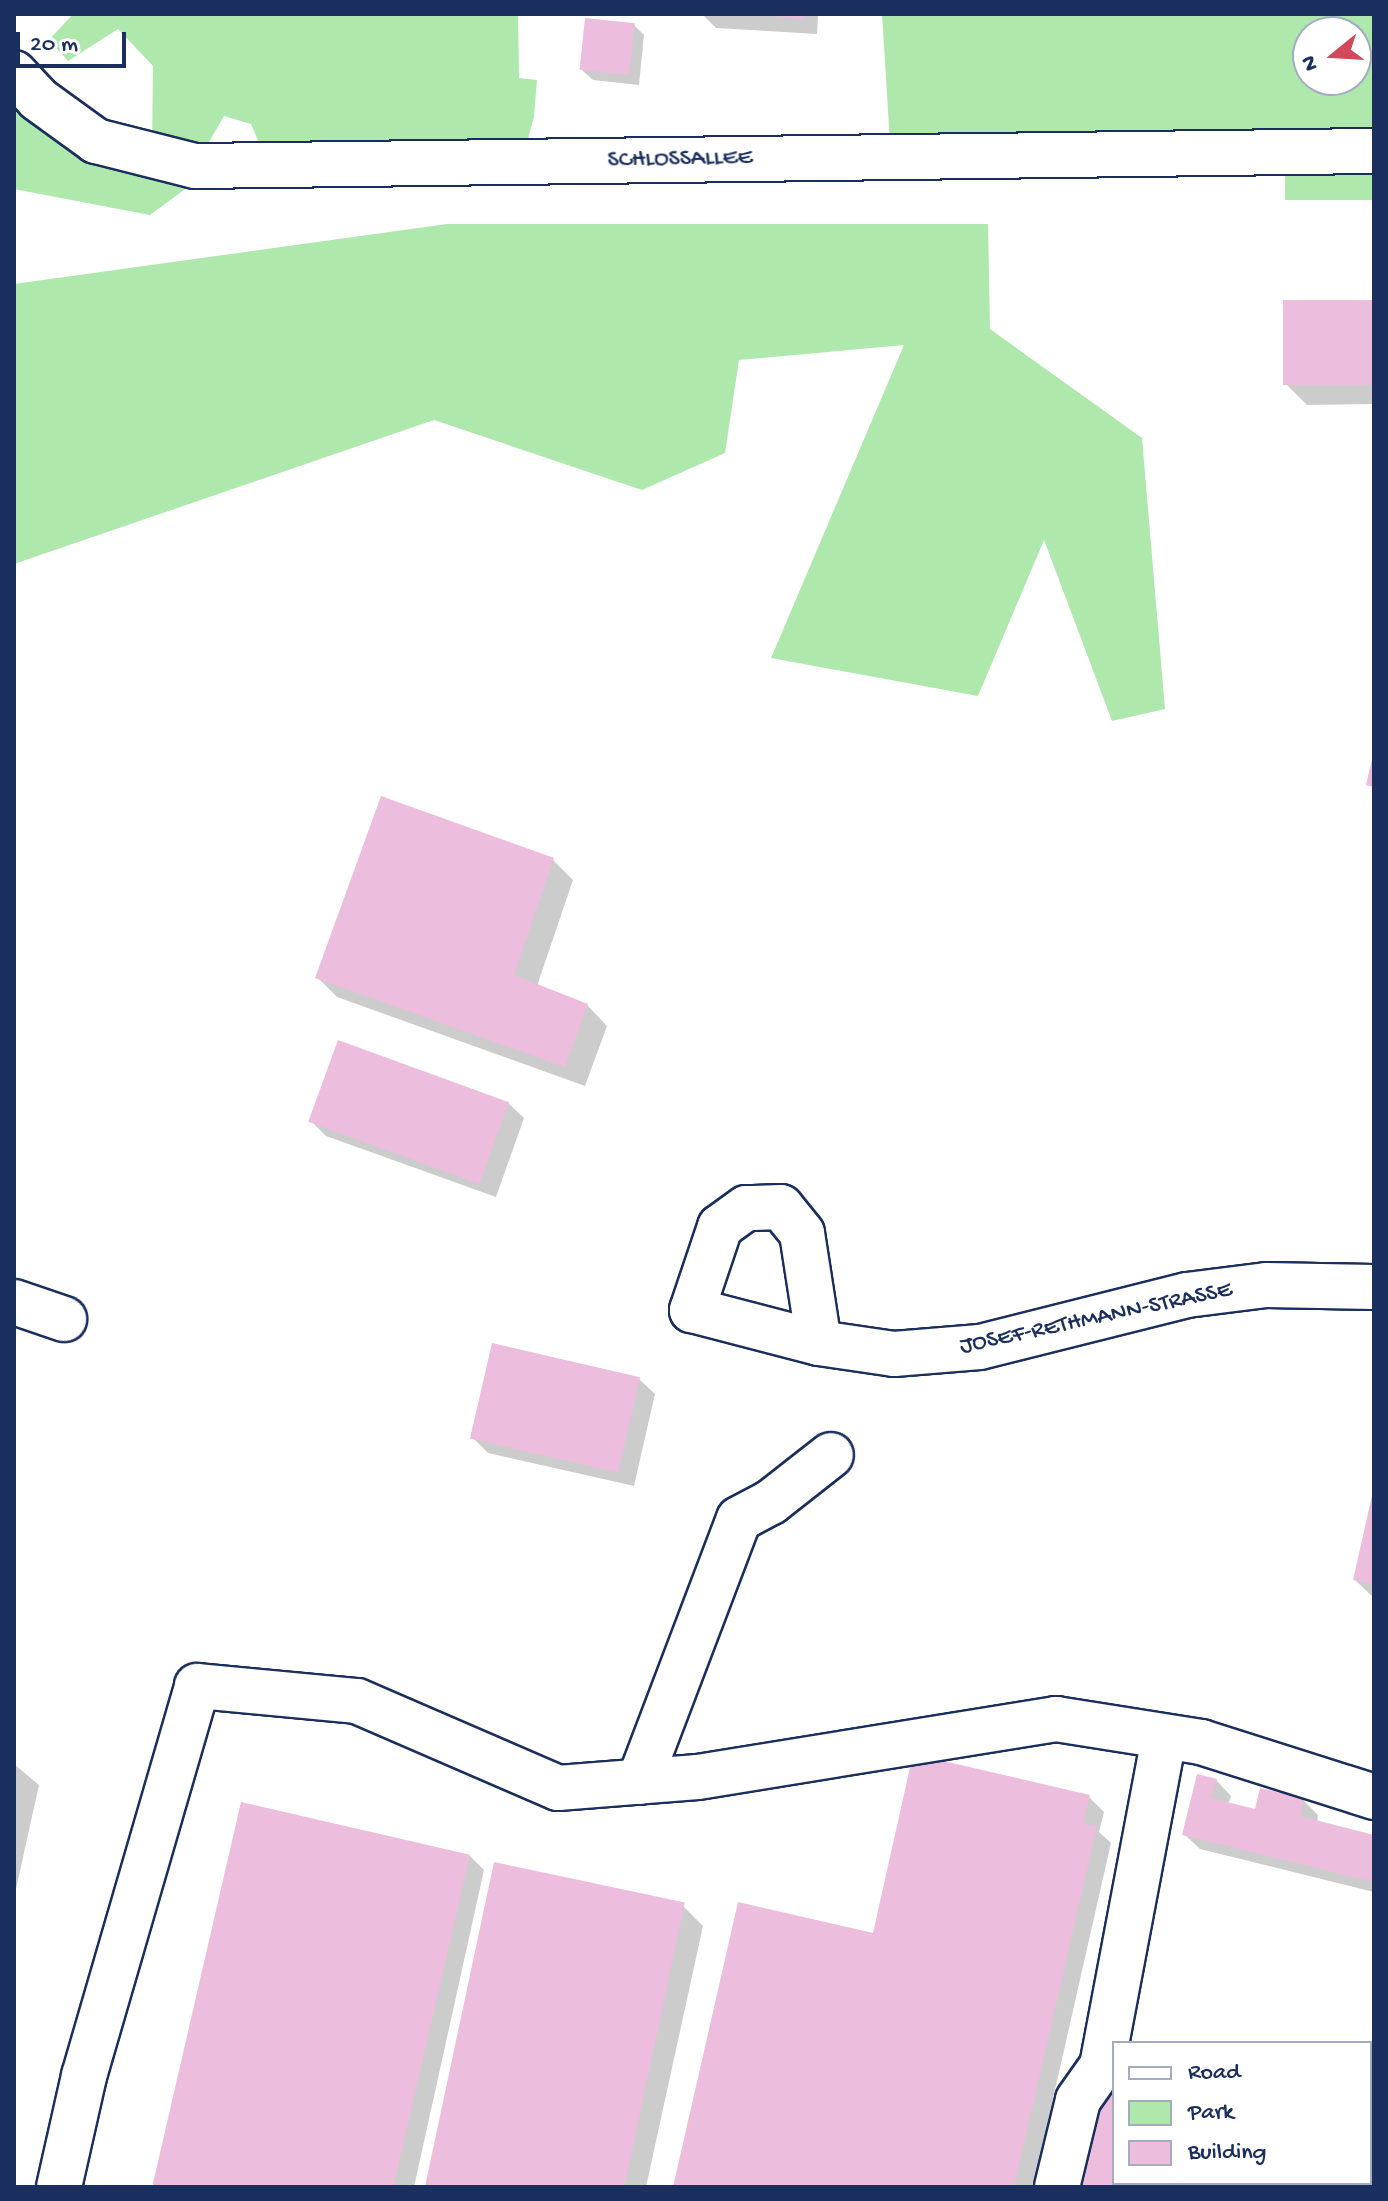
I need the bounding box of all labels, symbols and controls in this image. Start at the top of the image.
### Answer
scale bar [20,16,130,66]
north arrow [1292,16,1372,96]
text: 20 m [30,31,78,60]
text: N [1296,52,1326,74]
street label: SCHLOSSALLEE [607,144,753,176]
street label: JOSEF-RETHMANN-STRASSE [957,1276,1235,1362]
legend [1112,2041,1372,2185]
text: Road [1188,2059,1240,2088]
text: Park [1188,2099,1234,2128]
text: Building [1188,2139,1266,2168]

